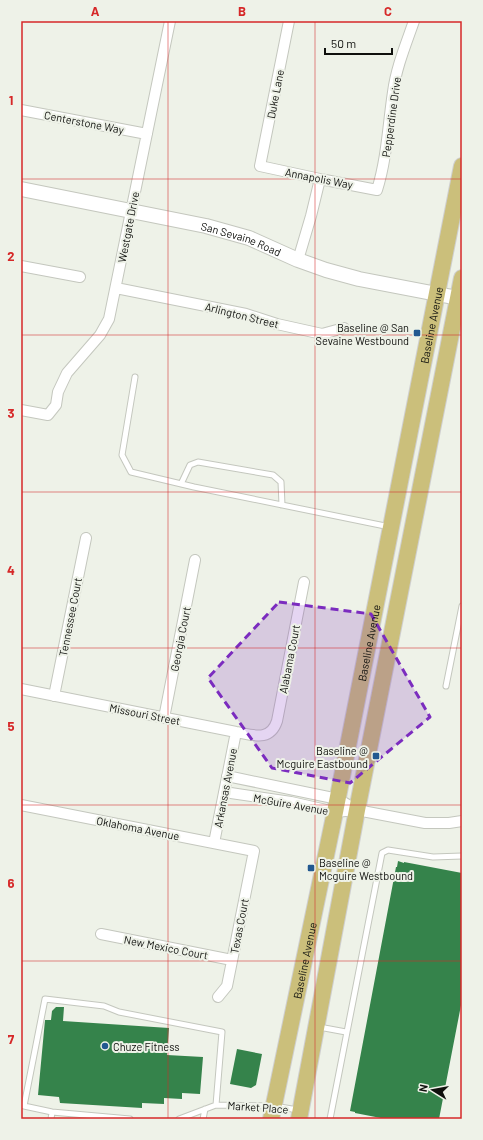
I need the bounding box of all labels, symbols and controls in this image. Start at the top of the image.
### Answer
text: A [91,3,100,19]
text: B [238,3,246,19]
text: C [384,3,392,19]
scale bar [325,30,392,56]
text: 50 m [331,36,356,50]
street label: Duke Lane [264,68,286,120]
street label: Pepperdine Drive [379,76,403,158]
text: 1 [9,92,13,108]
street label: Centerstone Way [43,108,125,136]
street label: Annapolis Way [284,165,354,191]
street label: Westgate Drive [115,190,141,264]
street label: San Sevaine Road [200,219,283,258]
text: 2 [7,248,15,264]
street label: Baseline Avenue [417,285,445,364]
street label: Arlington Street [204,300,280,330]
place label: Baseline @ San Sevaine Westbound [316,321,409,347]
marker: Baseline @ San Sevaine Westbound [412,328,422,338]
text: 3 [7,405,15,421]
text: 4 [7,562,15,578]
street label: Tennessee Court [56,577,84,657]
street label: Baseline Avenue [354,603,382,682]
street label: Georgia Court [167,606,193,672]
street label: Alabama Court [276,623,302,695]
street label: Missouri Street [108,701,182,727]
text: 5 [7,718,15,734]
place label: Baseline @ Mcguire Eastbound [277,744,368,770]
street label: Arkansas Avenue [211,747,239,829]
marker: Baseline @ Mcguire Eastbound [371,751,381,761]
street label: McGuire Avenue [252,791,330,817]
street label: Oklahoma Avenue [95,814,181,842]
place label: Baseline @ Mcguire Westbound [319,856,413,882]
marker: Baseline @ Mcguire Westbound [306,863,316,873]
text: 6 [8,875,15,891]
street label: Texas Court [227,897,251,955]
street label: Baseline Avenue [290,921,318,1000]
street label: New Mexico Court [123,932,209,962]
text: 7 [8,1031,15,1047]
place label: Chuze Fitness [113,1040,180,1053]
marker: Chuze Fitness [100,1041,110,1051]
north arrow [413,1070,453,1110]
text: N [416,1083,430,1093]
street label: Market Place [227,1098,289,1116]

